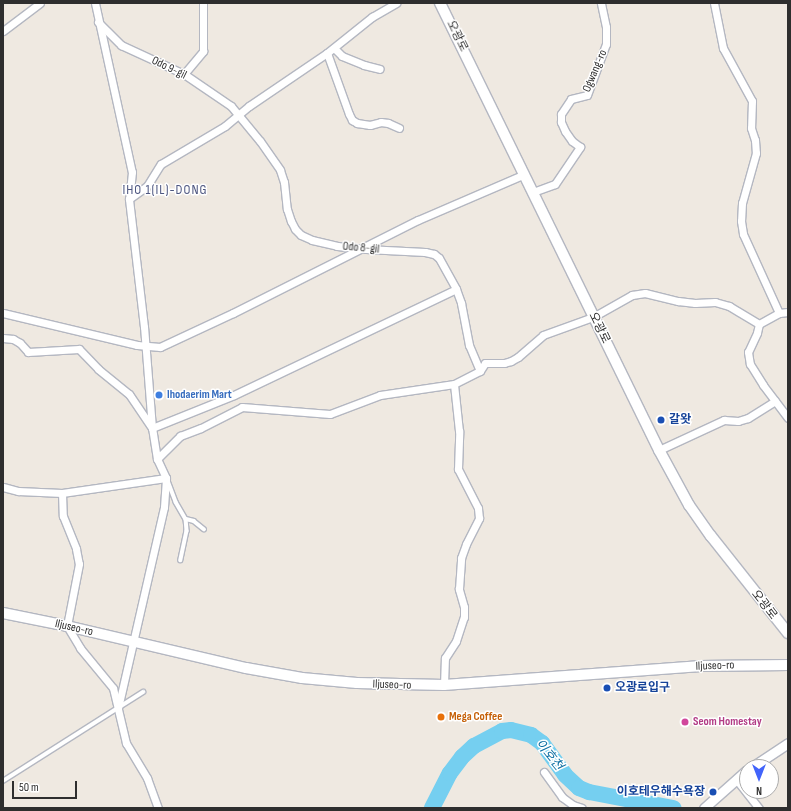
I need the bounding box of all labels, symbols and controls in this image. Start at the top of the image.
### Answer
street label: 오광로 [443,18,471,54]
street label: Ogwang-ro [580,48,610,94]
street label: Odo 9-gil [149,53,189,83]
district label: IHO 1(IL)-DONG [122,182,208,198]
street label: Odo 8-gil [342,239,380,257]
street label: 오광로 [585,310,613,346]
place label: Ihodaerim Mart [167,388,232,402]
marker: Ihodaerim Mart [154,390,164,400]
place label: 갈왓 [669,413,691,427]
marker: 갈왓 [656,415,666,425]
street label: 오광로 [748,588,780,622]
street label: Iljuseo-ro [53,617,95,639]
street label: Iljuseo-ro [695,658,735,674]
street label: Iljuseo-ro [372,677,412,693]
place label: 오광로입구 [615,681,670,695]
marker: 오광로입구 [602,683,612,693]
place label: Mega Coffee [449,710,502,724]
marker: Mega Coffee [436,712,446,722]
place label: Seom Homestay [693,715,762,729]
marker: Seom Homestay [680,717,690,727]
water label: 이호천 [532,736,566,774]
north arrow [739,759,779,799]
scale bar [14,773,79,799]
text: 50 m [19,780,39,795]
text: N [756,784,762,797]
place label: 이호테우해수욕장 [617,785,705,799]
marker: 이호테우해수욕장 [708,787,718,797]

